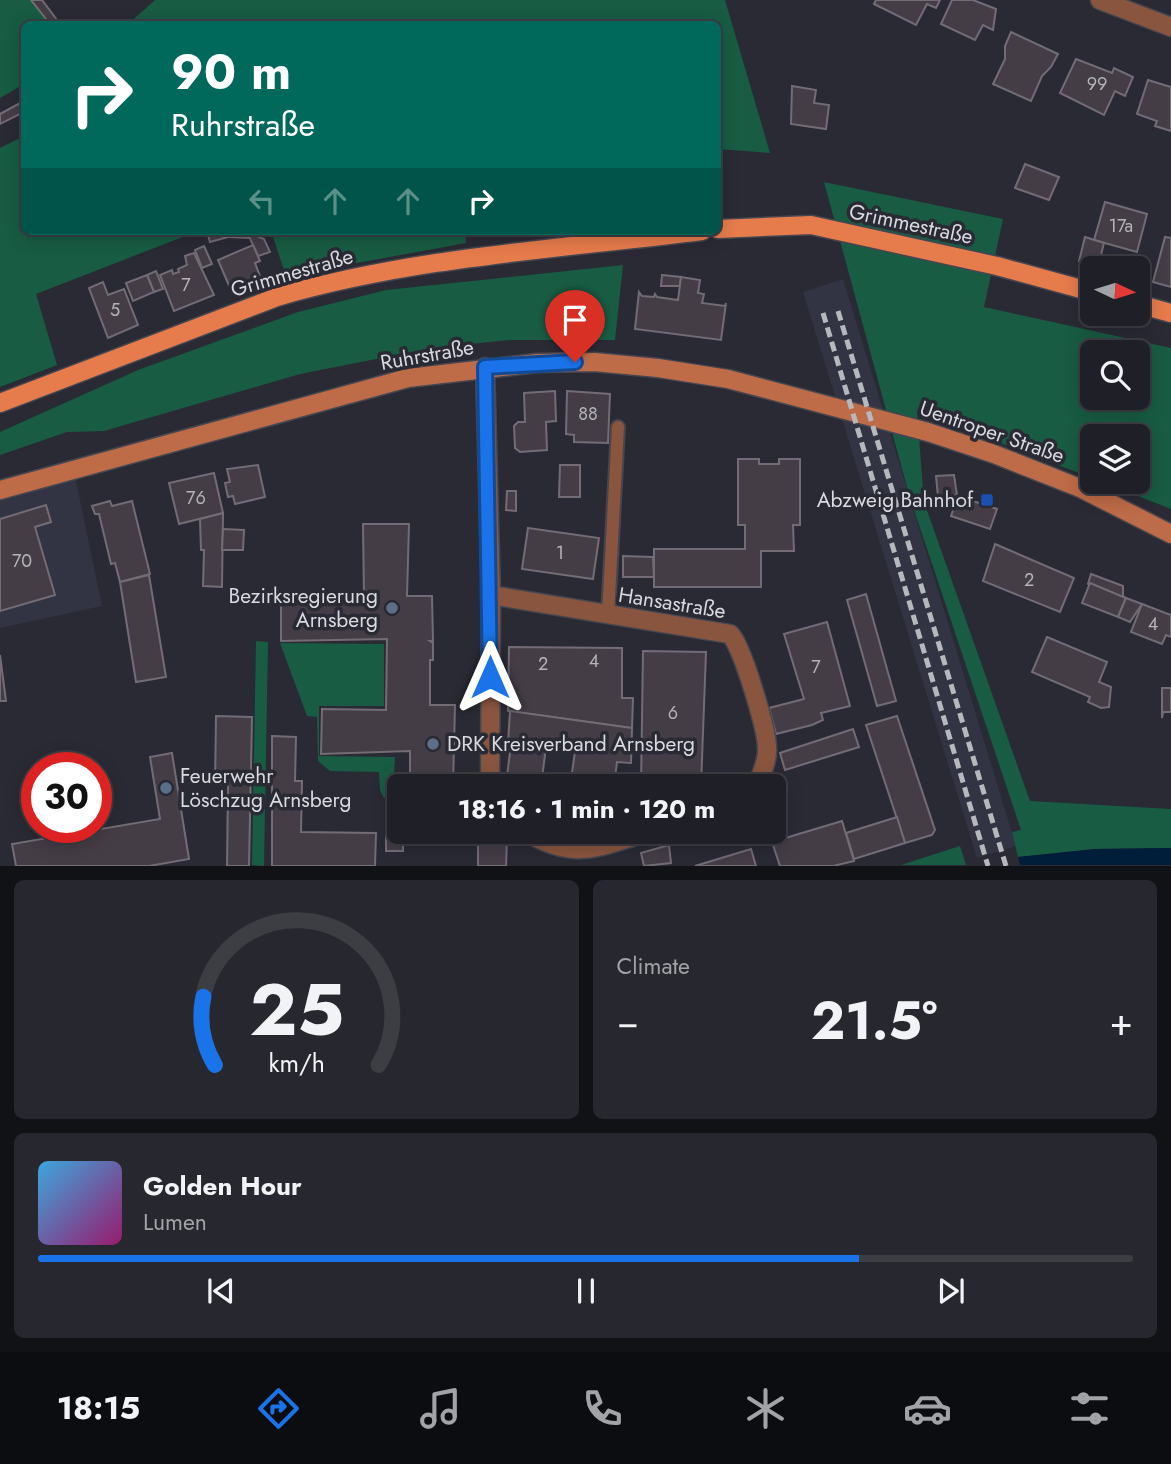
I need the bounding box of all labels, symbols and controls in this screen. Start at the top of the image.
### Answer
text: 90 m [171,37,291,107]
icon: right [56,49,147,140]
house number: 99 [1087,71,1107,97]
text: Ruhrstraße [171,102,315,148]
icon: left [243,182,281,220]
icon: ahead [316,182,354,220]
icon: ahead [389,182,427,220]
icon: right [462,182,500,220]
street label: Grimmestraße [846,196,976,252]
house number: 17a [1109,213,1133,239]
street label: Grimmestraße [227,241,357,305]
north arrow [1080,256,1150,326]
map controls [1080,256,1150,494]
house number: 7 [181,272,191,298]
pin [545,290,605,362]
house number: 5 [110,297,120,323]
icon: arrive [556,301,594,339]
street label: Ruhrstraße [378,332,476,378]
button: search [1080,340,1150,410]
street label: Uentroper Straße [916,393,1069,471]
house number: 88 [578,401,598,427]
button: layers [1080,424,1150,494]
house number: 76 [186,485,206,511]
place label: Abzweig Bahnhof [817,485,974,515]
marker: Abzweig Bahnhof [979,492,995,508]
house number: 1 [556,540,564,566]
house number: 70 [12,548,32,574]
house number: 2 [1024,567,1034,593]
street label: Hansastraße [616,580,728,626]
place label: Bezirksregierung Arnsberg [229,581,378,635]
marker: Bezirksregierung Arnsberg [384,600,400,616]
house number: 4 [1148,611,1158,637]
position arrow [453,640,527,714]
house number: 4 [589,648,599,674]
house number: 2 [538,651,548,677]
house number: 7 [811,654,821,680]
house number: 6 [668,700,678,726]
place label: DRK Kreisverband Arnsberg [447,729,695,759]
marker: DRK Kreisverband Arnsberg [425,736,441,752]
speed limit sign: 30 [21,752,112,843]
place label: Feuerwehr Löschzug Arnsberg [180,761,351,815]
marker: Feuerwehr Löschzug Arnsberg [158,780,174,796]
text: 18:16 · 1 min · 120 m [458,790,715,828]
text: Climate [617,949,690,983]
text: 25 [249,958,344,1063]
text: 21.5° [811,983,937,1059]
text: − [617,994,639,1049]
text: + [1110,994,1133,1049]
text: km/h [268,1045,325,1081]
text: Golden Hour [143,1167,302,1205]
text: Lumen [143,1205,207,1239]
icon: previous [202,1272,240,1310]
icon: pause [567,1272,605,1310]
icon: next [932,1272,970,1310]
icon: directions [254,1384,303,1433]
icon: music [416,1384,465,1433]
icon: phone [578,1384,627,1433]
icon: climate [741,1384,790,1433]
icon: car [903,1384,952,1433]
icon: filters [1065,1384,1114,1433]
text: 18:15 [57,1385,140,1431]

